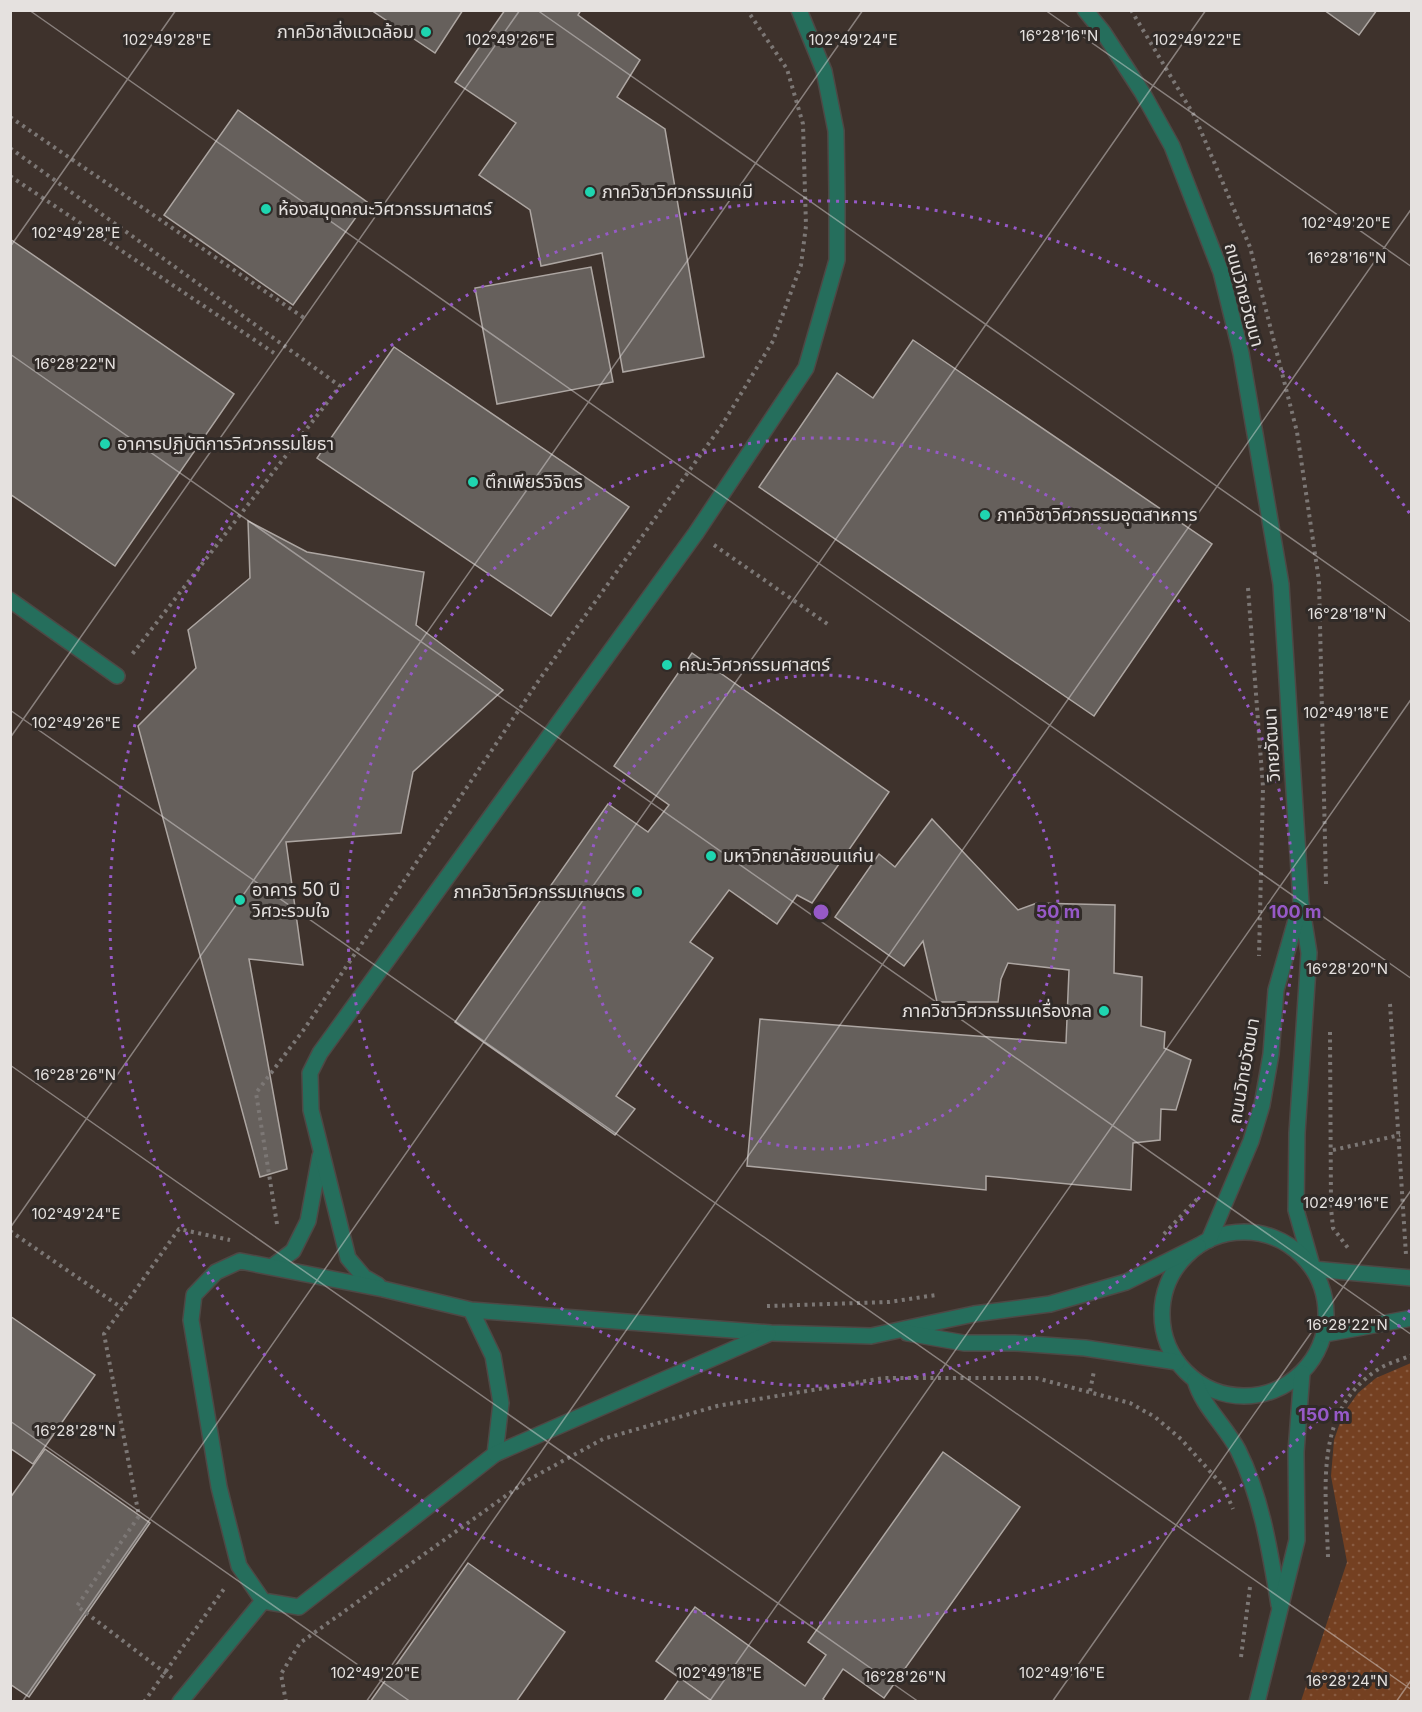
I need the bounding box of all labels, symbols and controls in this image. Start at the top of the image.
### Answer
place label: ภาควิชาสิ่งแวดล้อม [277,20,414,42]
marker: ภาควิชาสิ่งแวดล้อม [419,25,433,39]
text: 16°28'16"N [1020,26,1098,45]
text: 102°49'28"E [123,30,211,49]
text: 102°49'26"E [466,30,554,49]
text: 102°49'24"E [809,30,897,49]
text: 102°49'22"E [1153,30,1241,49]
place label: ภาควิชาวิศวกรรมเคมี [602,181,753,202]
marker: ภาควิชาวิศวกรรมเคมี [583,185,597,199]
place label: ห้องสมุดคณะวิศวกรรมศาสตร์ [278,198,493,220]
marker: ห้องสมุดคณะวิศวกรรมศาสตร์ [259,202,273,216]
text: 102°49'20"E [1302,213,1390,232]
text: 102°49'28"E [32,223,120,242]
street label: ถนนวิทยวัฒนา [1221,241,1268,349]
text: 16°28'16"N [1308,248,1386,267]
text: 16°28'22"N [34,354,116,373]
place label: อาคารปฏิบัติการวิศวกรรมโยธา [117,433,334,454]
marker: อาคารปฏิบัติการวิศวกรรมโยธา [98,437,112,451]
place label: ตึกเพียรวิจิตร [485,471,583,492]
marker: ตึกเพียรวิจิตร [466,475,480,489]
place label: ภาควิชาวิศวกรรมอุตสาหการ [997,504,1198,526]
marker: ภาควิชาวิศวกรรมอุตสาหการ [978,508,992,522]
text: 16°28'18"N [1308,604,1386,623]
place label: คณะวิศวกรรมศาสตร์ [679,654,831,675]
marker: คณะวิศวกรรมศาสตร์ [660,658,674,672]
text: 102°49'18"E [1303,703,1389,722]
street label: วิทยวัฒนา [1259,708,1284,783]
text: 102°49'26"E [32,713,120,732]
place label: มหาวิทยาลัยขอนแก่น [723,845,874,866]
marker: มหาวิทยาลัยขอนแก่น [704,849,718,863]
place label: อาคาร 50 ปี วิศวะรวมใจ [251,879,340,921]
place label: ภาควิชาวิศวกรรมเกษตร [453,881,625,902]
marker: ภาควิชาวิศวกรรมเกษตร [630,885,644,899]
marker: อาคาร 50 ปี วิศวะรวมใจ [233,893,247,907]
text: 50 m [1036,901,1080,922]
text: 100 m [1269,901,1321,922]
centre of rings [811,902,831,922]
text: 16°28'20"N [1306,959,1388,978]
place label: ภาควิชาวิศวกรรมเครื่องกล [902,998,1092,1021]
marker: ภาควิชาวิศวกรรมเครื่องกล [1097,1004,1111,1018]
street label: ถนนวิทยวัฒนา [1224,1016,1263,1125]
text: 16°28'26"N [34,1065,116,1084]
text: 102°49'16"E [1303,1193,1389,1212]
text: 102°49'24"E [32,1204,120,1223]
text: 16°28'22"N [1306,1315,1388,1334]
text: 150 m [1298,1404,1350,1425]
text: 16°28'28"N [34,1421,116,1440]
text: 102°49'20"E [331,1663,419,1682]
text: 102°49'18"E [676,1663,762,1682]
text: 102°49'16"E [1019,1663,1105,1682]
text: 16°28'26"N [864,1667,946,1686]
text: 16°28'24"N [1306,1671,1388,1690]

